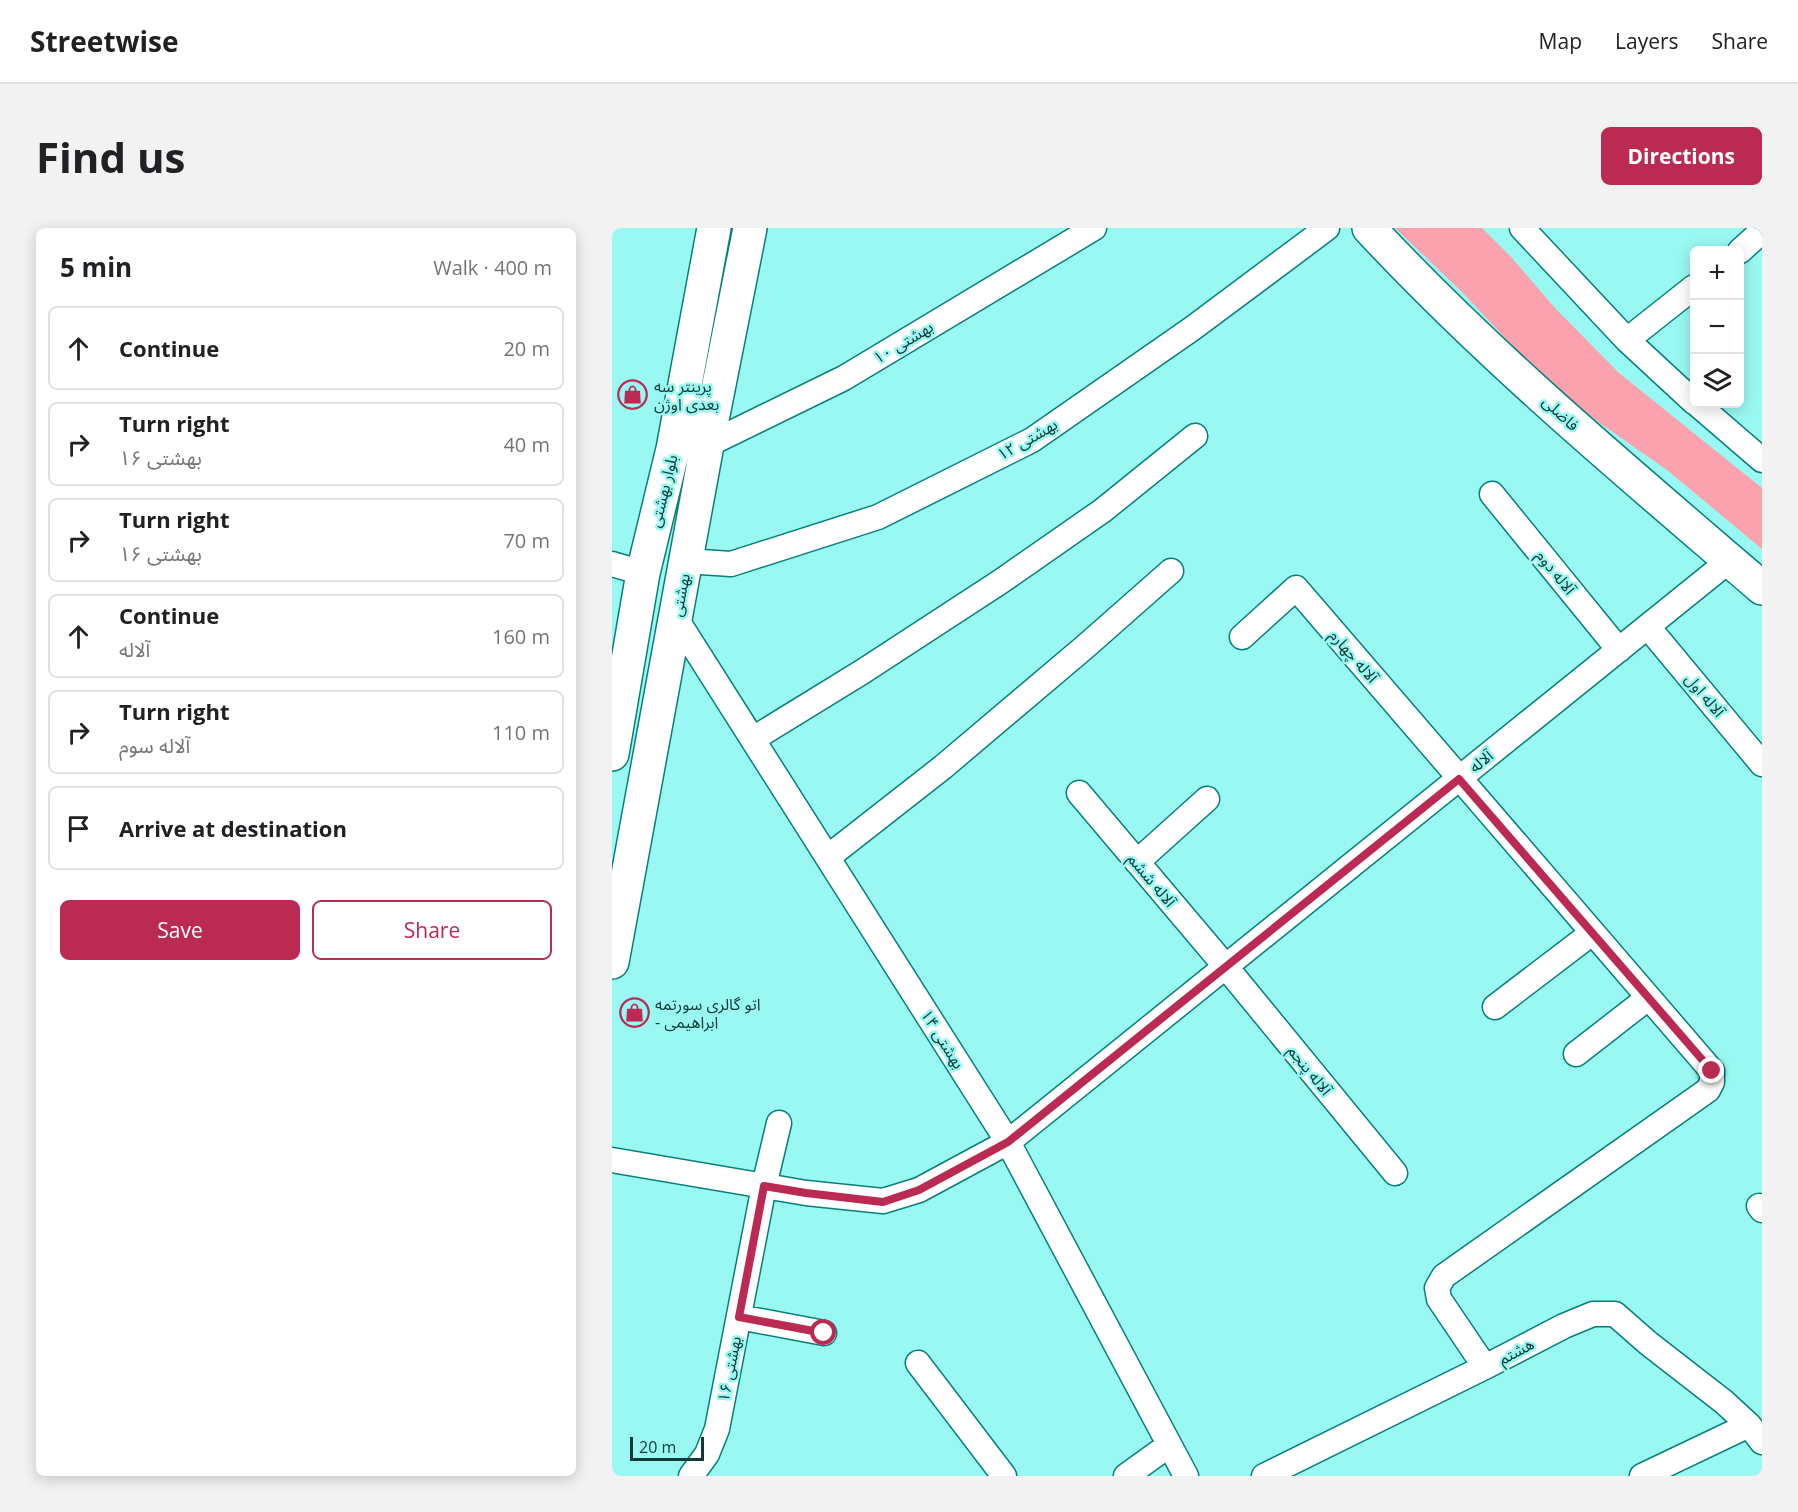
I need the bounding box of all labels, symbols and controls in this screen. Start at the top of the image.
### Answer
text: Streetwise [30,22,179,60]
text: Map [1539,27,1582,55]
text: Layers [1615,27,1679,55]
text: Share [1712,27,1768,55]
button: Directions [1601,127,1762,185]
text: Find us [36,128,185,185]
map controls [1690,246,1744,408]
button: + [1690,246,1744,300]
text: 5 min [60,249,132,285]
text: Walk · 400 m [433,254,552,281]
button: − [1690,300,1744,354]
street label: بهشتی ۱۰ [869,316,937,368]
icon: ahead [62,332,95,365]
text: Continue [119,333,219,363]
text: 20 m [503,335,550,362]
button: layers [1690,354,1744,408]
place label: پرینتر سه بعدی اوژن [654,375,719,415]
shop icon: پرینتر سه بعدی اوژن [617,379,649,411]
street label: فاضلی [1538,390,1584,436]
text: Turn right [119,408,230,438]
street label: بهشتی ۱۲ [993,413,1061,465]
icon: right [62,428,95,461]
text: 40 m [503,431,550,458]
text: بهشتی ۱۶ [119,444,202,471]
street label: بلوار بهشتی [643,452,683,530]
text: Turn right [119,504,230,534]
icon: right [62,524,95,557]
text: 70 m [503,527,550,554]
text: بهشتی ۱۶ [119,540,202,567]
street label: آلاله دوم [1530,545,1582,601]
street label: بهشتی [665,571,695,619]
text: Continue [119,600,219,630]
icon: ahead [62,620,95,653]
text: 160 m [492,623,550,650]
street label: آلاله چهارم [1323,625,1384,690]
text: آلاله [119,636,150,663]
street label: آلاله اول [1680,668,1731,723]
text: Turn right [119,696,230,726]
icon: right [62,716,95,749]
text: 110 m [492,719,550,746]
text: آلاله سوم [119,732,190,759]
street label: آلاله [1464,744,1499,777]
icon: arrive [62,812,95,845]
text: Arrive at destination [119,813,347,843]
street label: آلاله ششم [1121,848,1182,914]
button: Save [60,900,300,960]
button: Share [312,900,552,960]
place label: اتو گالری سورتمه - ابراهیمی [655,993,761,1033]
shop icon: اتو گالری سورتمه - ابراهیمی [618,997,650,1029]
street label: بهشتی ۱۴ [916,1005,970,1073]
street label: آلاله پنجم [1281,1040,1338,1102]
route end [1698,1057,1724,1083]
route start [810,1319,836,1345]
street label: هشتم [1494,1332,1539,1371]
street label: بهشتی ۱۶ [712,1334,746,1404]
scale bar [630,1434,704,1462]
text: 20 m [639,1436,676,1458]

